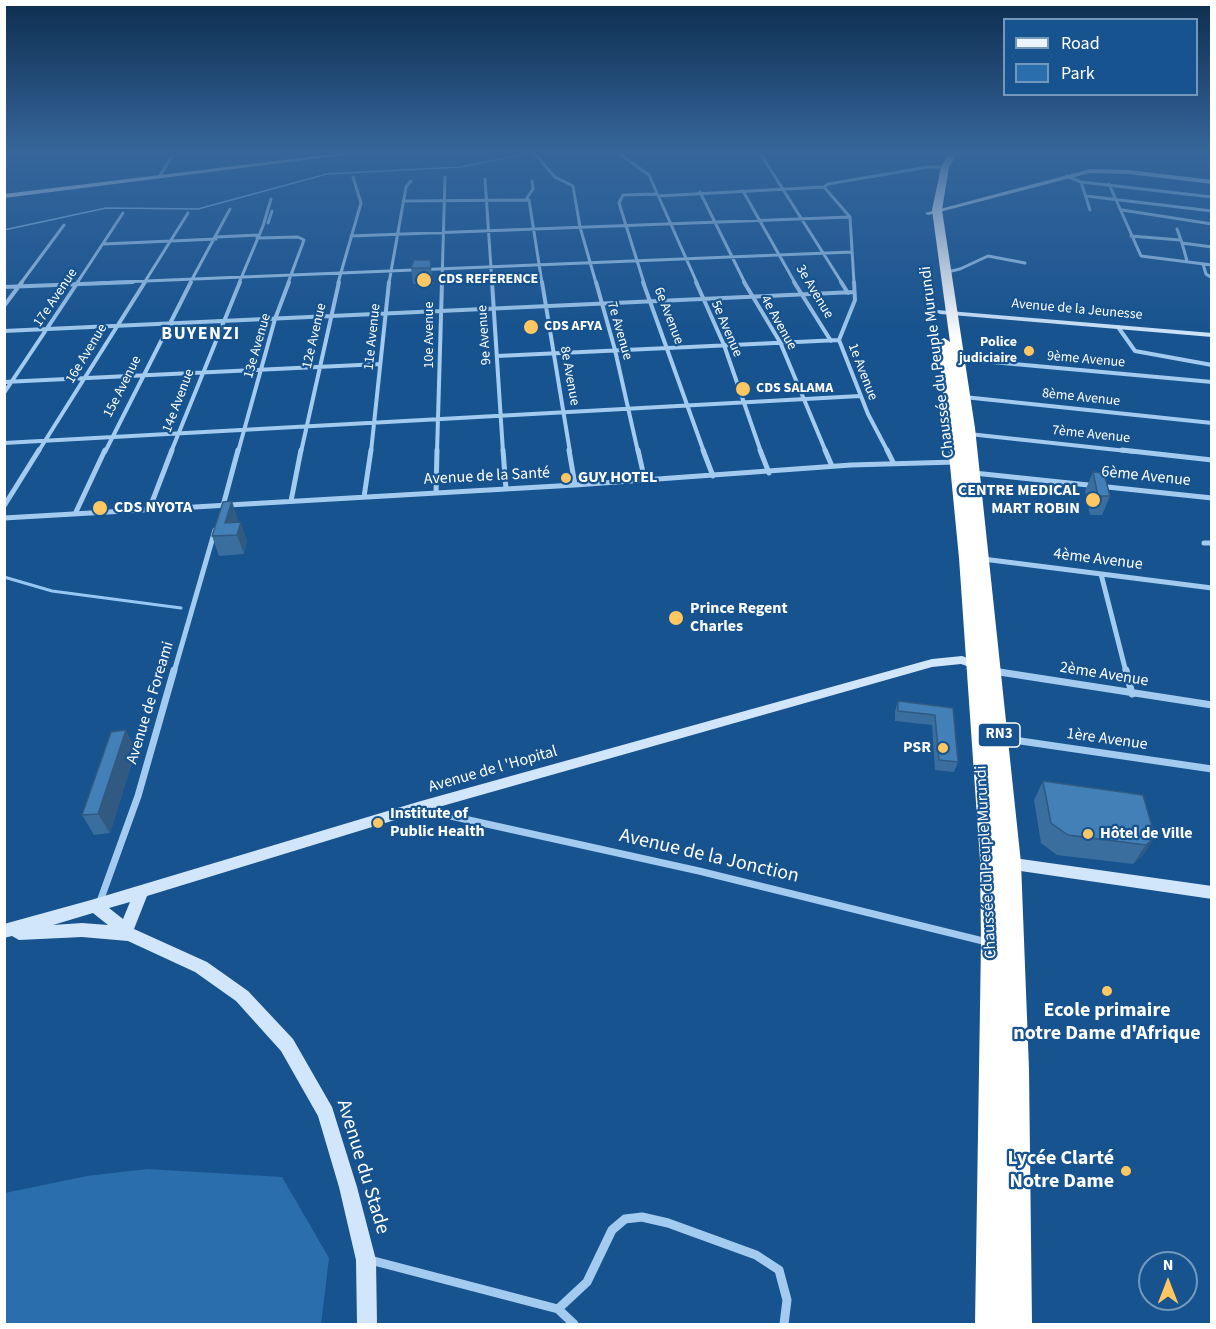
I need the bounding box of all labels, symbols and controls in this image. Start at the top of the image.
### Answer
legend [1003,18,1198,96]
text: Road [1061,31,1100,56]
text: Park [1061,61,1095,86]
street label: 3e Avenue [791,262,837,322]
street label: Chaussée du Peuple Murundi [917,265,959,459]
street label: 17e Avenue [30,266,82,330]
marker: CDS REFERENCE [415,271,433,289]
place label: CDS REFERENCE [438,272,538,288]
street label: 6e Avenue [649,285,687,347]
street label: 4e Avenue [756,293,800,353]
street label: Avenue de la Jeunesse [1011,296,1143,324]
street label: 5e Avenue [707,298,745,360]
street label: 7e Avenue [603,300,635,362]
street label: 12e Avenue [299,302,331,370]
street label: 10e Avenue [422,302,438,368]
street label: 11e Avenue [361,303,385,371]
street label: 9e Avenue [475,305,495,365]
street label: 13e Avenue [241,312,275,380]
marker: CDS AFYA [522,318,540,336]
place label: CDS AFYA [544,319,602,335]
street label: 16e Avenue [63,321,111,387]
district label: BUYENZI [161,324,241,346]
place label: Police judiciaire [959,335,1017,368]
street label: 1e Avenue [843,341,881,403]
marker: Police judiciaire [1022,344,1036,358]
street label: 8e Avenue [556,345,582,407]
street label: 9ème Avenue [1046,348,1126,372]
street label: 15e Avenue [100,353,146,421]
street label: 14e Avenue [159,367,199,435]
marker: CDS SALAMA [734,380,752,398]
place label: CDS SALAMA [756,381,833,397]
street label: 8ème Avenue [1041,386,1121,410]
street label: 7ème Avenue [1051,423,1131,447]
street label: 6ème Avenue [1100,463,1192,491]
street label: Avenue de la Santé [423,464,551,490]
place label: GUY HOTEL [578,468,657,488]
marker: GUY HOTEL [559,471,573,485]
place label: CENTRE MEDICAL MART ROBIN [958,481,1080,519]
marker: CENTRE MEDICAL MART ROBIN [1084,491,1102,509]
place label: CDS NYOTA [114,498,192,518]
marker: CDS NYOTA [91,499,109,517]
street label: 4ème Avenue [1052,545,1144,575]
place label: Prince Regent Charles [690,599,788,637]
marker: Prince Regent Charles [667,609,685,627]
street label: Avenue de Foreami [123,639,179,767]
street label: 2ème Avenue [1058,659,1150,691]
road number: RN3 [978,723,1020,747]
street label: 1ère Avenue [1065,725,1149,755]
place label: PSR [903,738,931,758]
marker: PSR [936,741,950,755]
street label: Avenue de l 'Hopital [426,742,560,798]
street label: Chaussée du Peuple Murundi [972,765,1002,959]
place label: Institute of Public Health [390,804,485,842]
marker: Institute of Public Health [371,816,385,830]
place label: Hôtel de Ville [1100,824,1193,844]
street label: Avenue de la Jonction [617,825,801,889]
marker: Hôtel de Ville [1081,827,1095,841]
marker: Ecole primaire notre Dame d'Afrique [1100,984,1114,998]
place label: Ecole primaire notre Dame d'Afrique [1013,1000,1201,1047]
street label: Avenue du Stade [330,1097,394,1237]
place label: Lycée Clarté Notre Dame [1007,1148,1114,1195]
marker: Lycée Clarté Notre Dame [1119,1164,1133,1178]
north arrow [1138,1251,1198,1311]
text: N [1163,1254,1173,1276]

